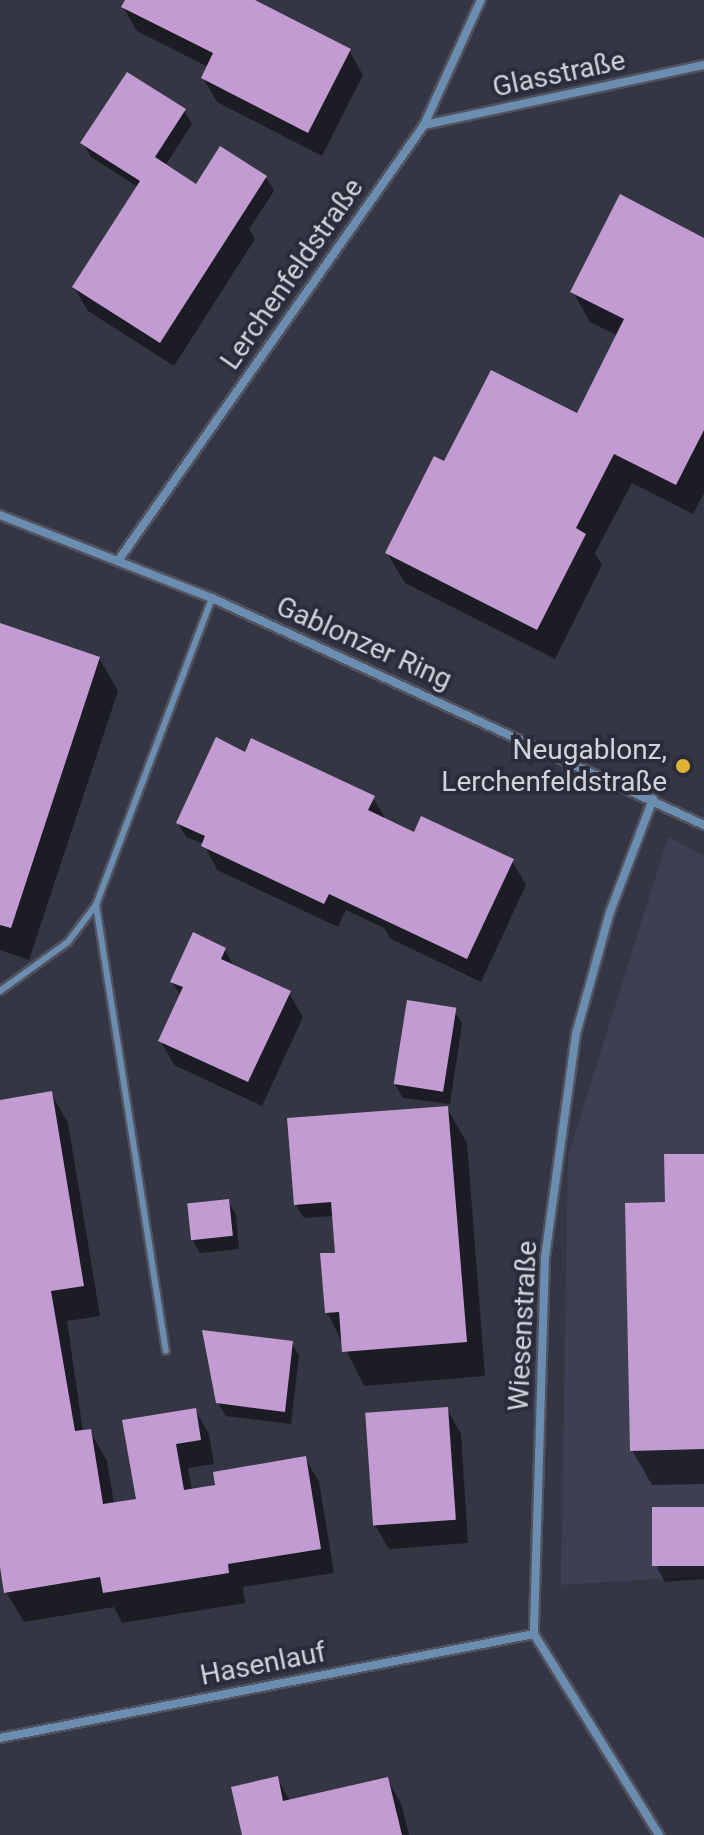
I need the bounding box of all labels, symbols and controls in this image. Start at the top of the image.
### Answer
street label: Glasstraße [490,44,628,104]
street label: Lerchenfeldstraße [214,172,370,376]
street label: Gablonzer Ring [271,589,457,697]
place label: Neugablonz, Lerchenfeldstraße [441,733,667,799]
marker: Neugablonz, Lerchenfeldstraße [674,757,692,775]
street label: Wiesenstraße [502,1240,544,1412]
street label: Hasenlauf [197,1635,329,1693]

